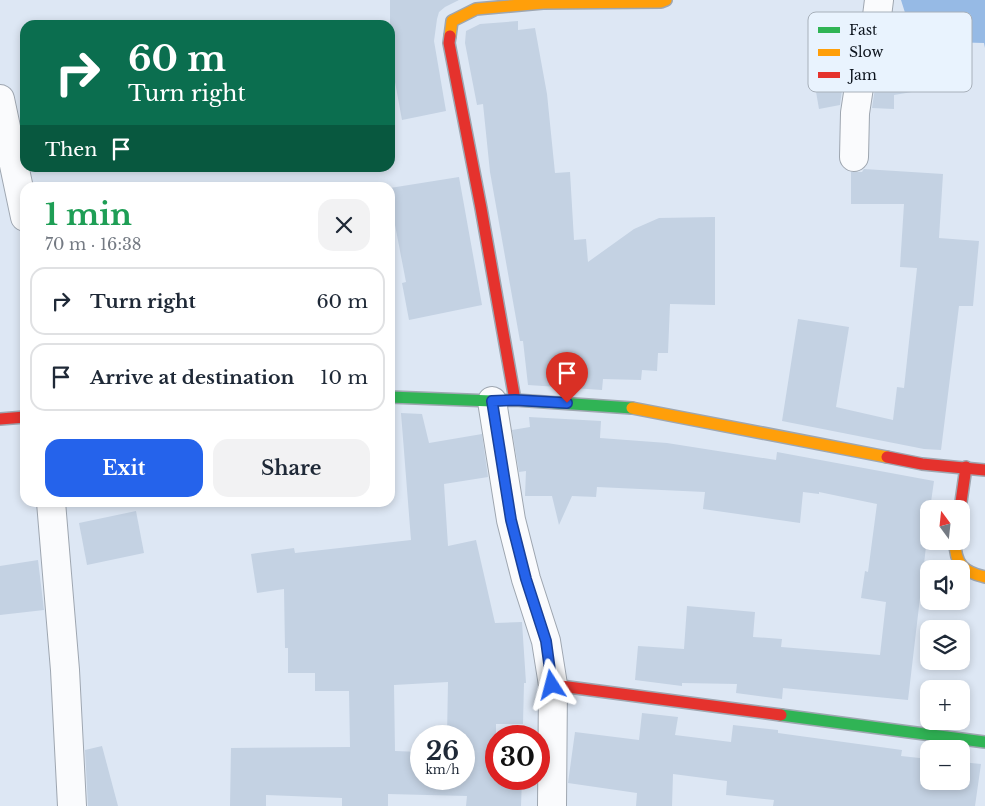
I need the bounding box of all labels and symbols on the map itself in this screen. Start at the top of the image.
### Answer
legend [808,12,972,92]
text: Fast [849,21,878,39]
text: Slow [849,43,883,61]
text: Jam [847,66,877,84]
pin [546,352,588,403]
north arrow [920,500,970,550]
position arrow [525,658,577,710]
speed limit sign: 30 [485,725,550,790]

